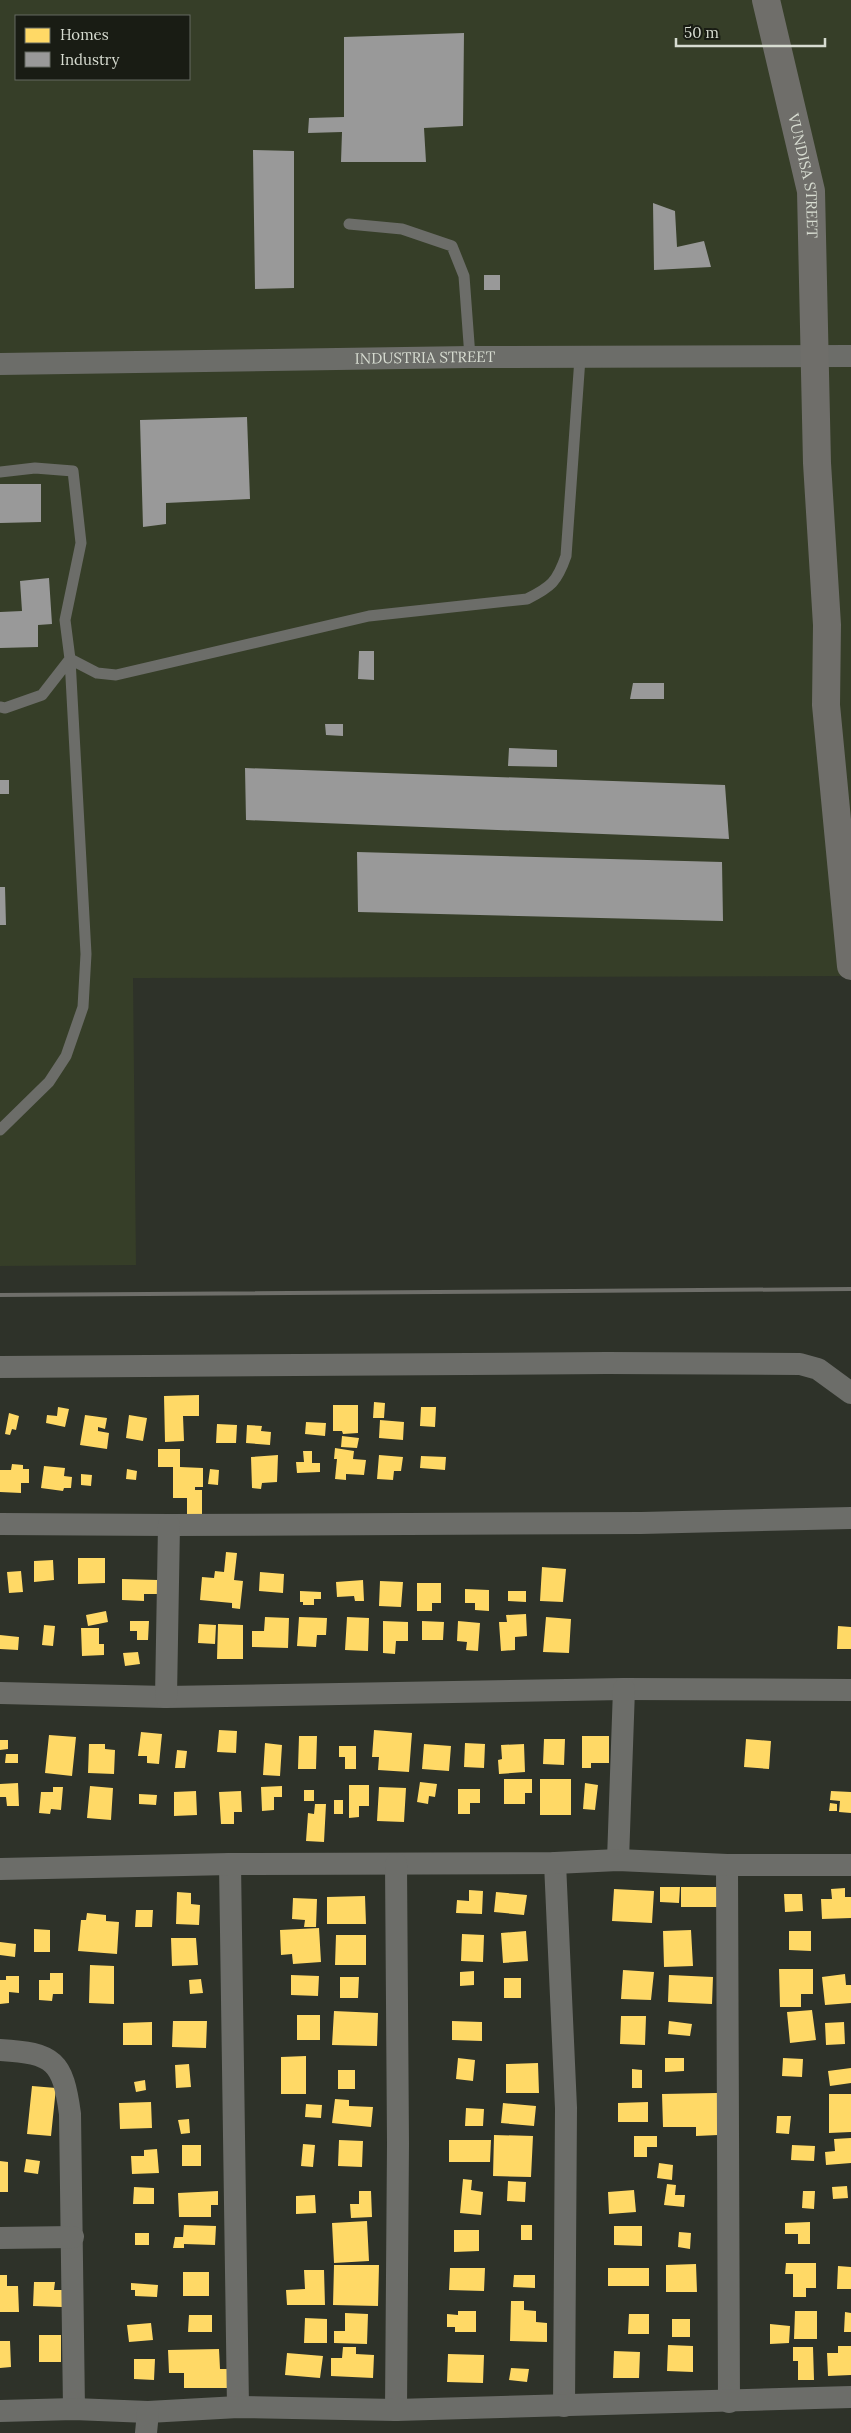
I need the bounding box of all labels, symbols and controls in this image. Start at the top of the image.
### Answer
legend [15,15,190,80]
scale bar [676,15,825,47]
text: 50 m [684,23,719,42]
text: Homes [60,25,109,44]
text: Industry [60,50,119,69]
street label: VUNDISA STREET [784,110,822,238]
street label: INDUSTRIA STREET [354,347,496,368]

